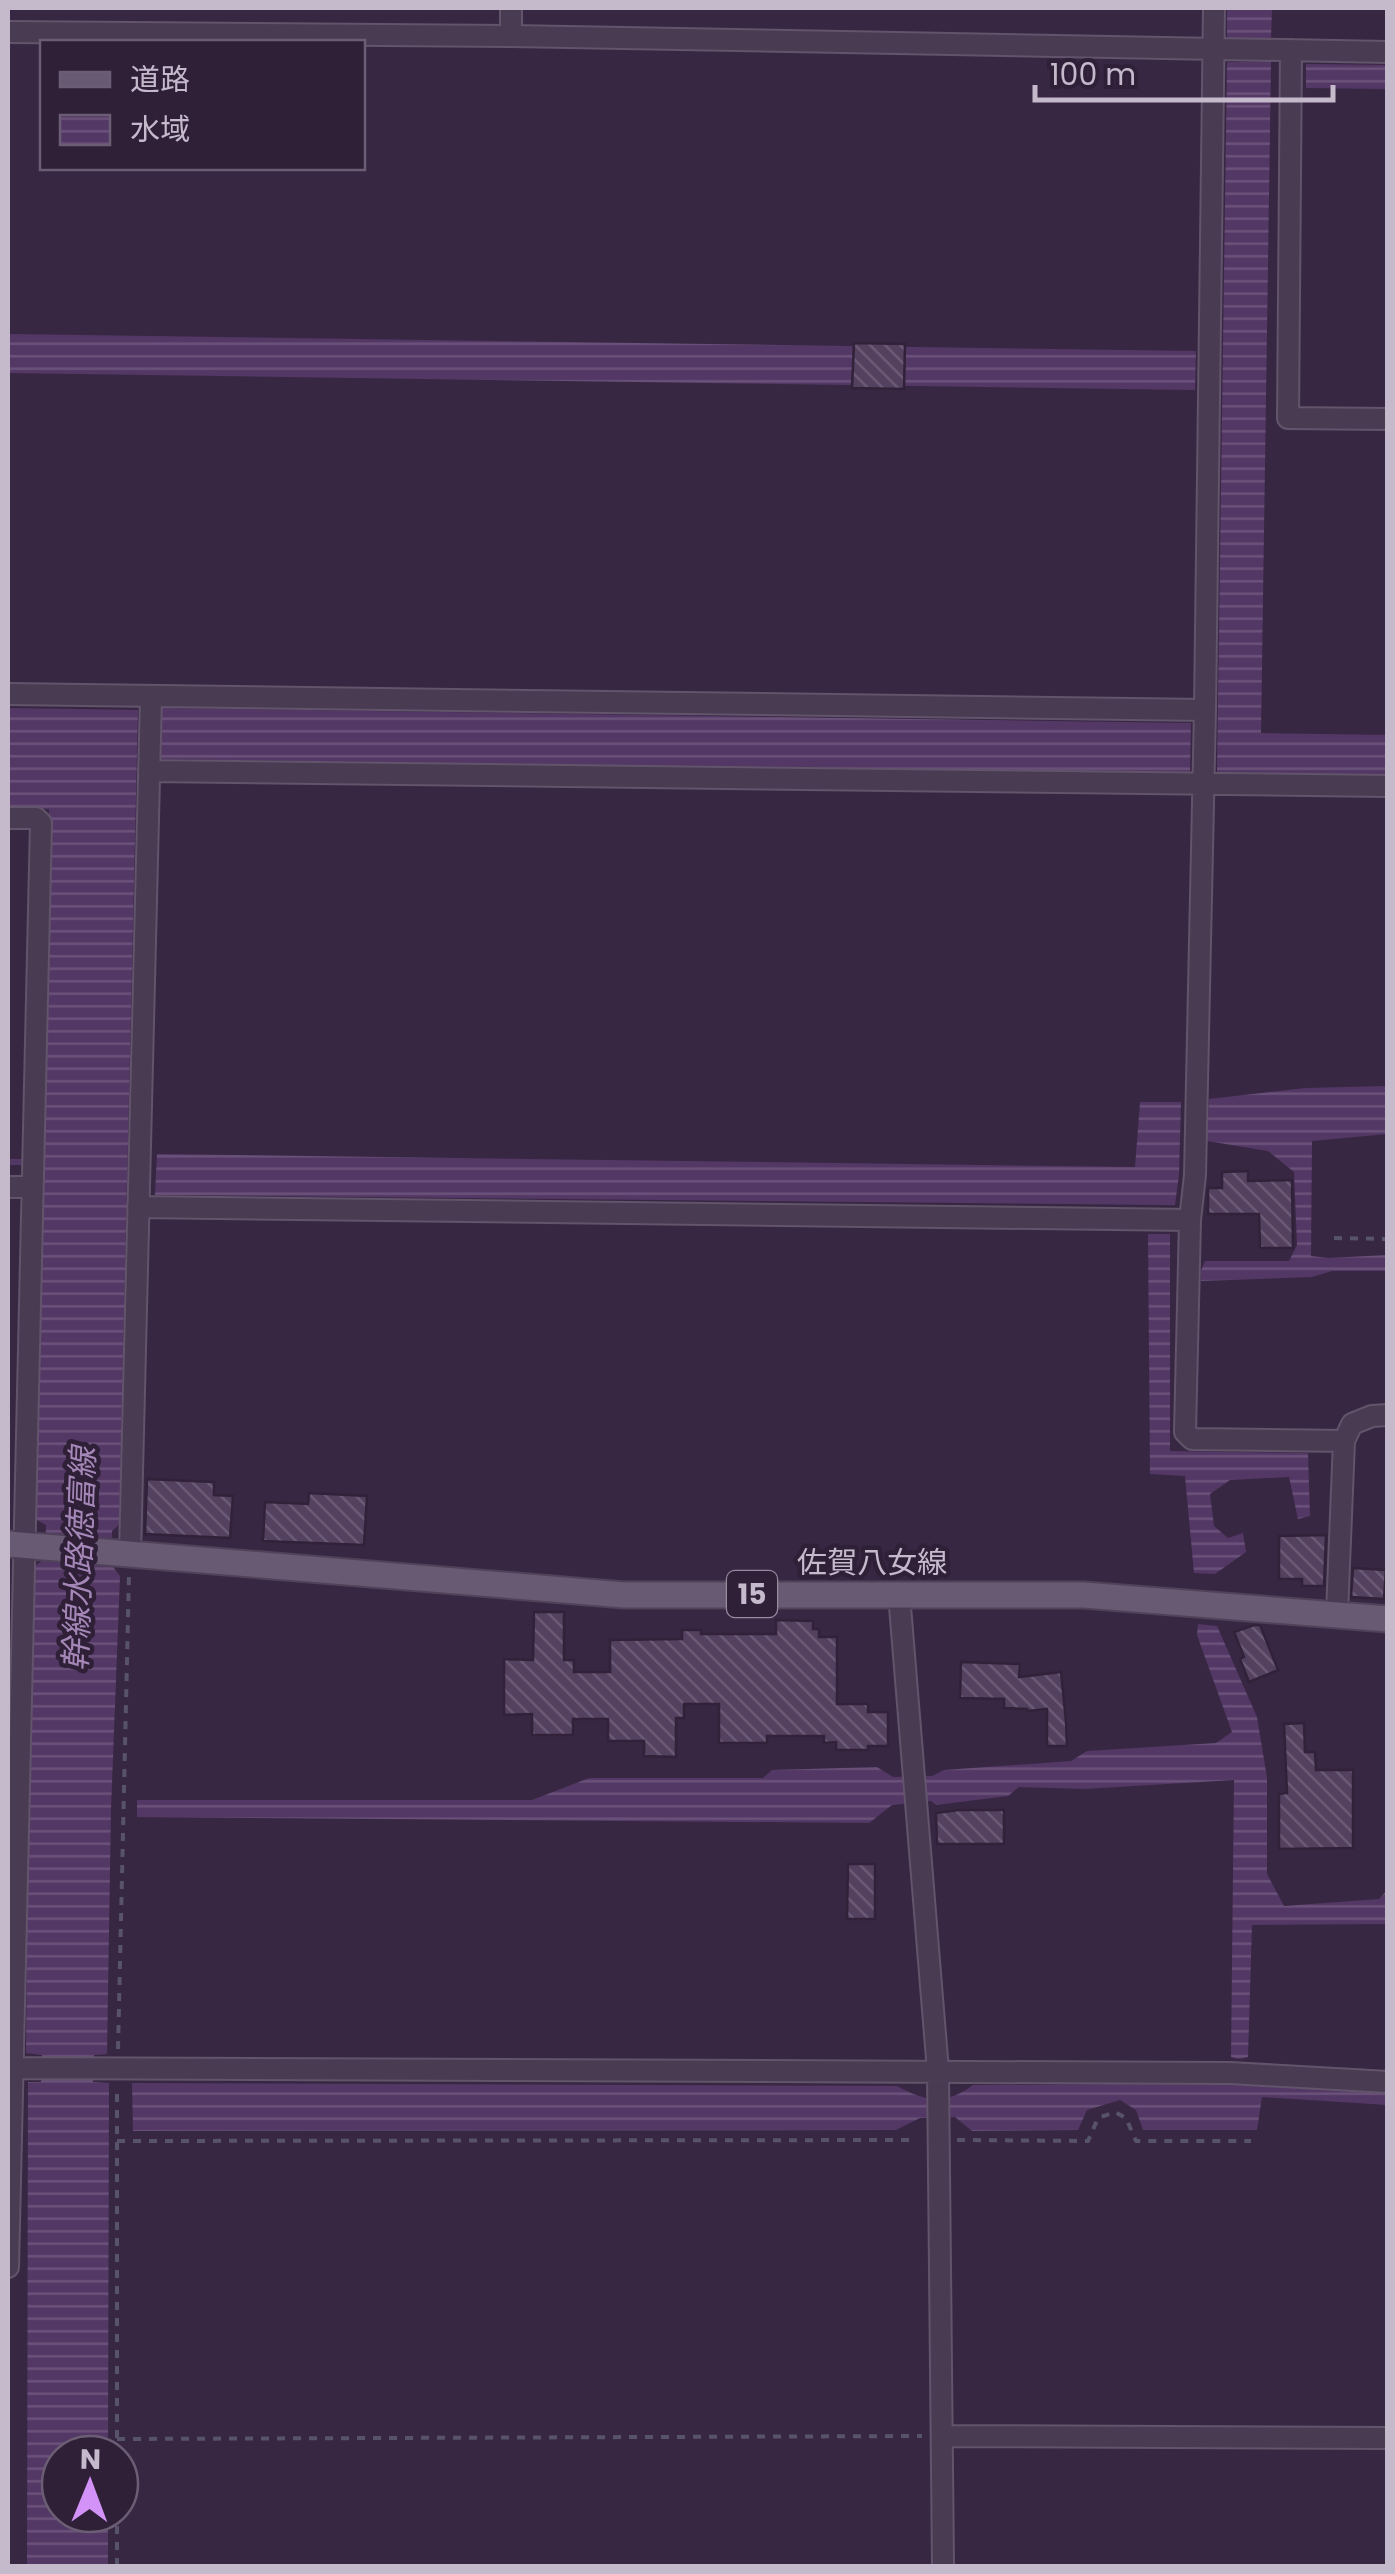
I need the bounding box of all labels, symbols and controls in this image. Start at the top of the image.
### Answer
legend [40,40,365,170]
scale bar [1035,40,1332,102]
text: 100 m [1050,53,1136,96]
text: 道路 [130,58,190,101]
text: 水域 [130,108,190,151]
water label: 幹線水路徳富線 [53,1442,106,1672]
street label: 佐賀八女線 [797,1541,947,1584]
road number: 15 [727,1571,777,1617]
north arrow [40,2434,140,2534]
text: N [80,2440,101,2479]

